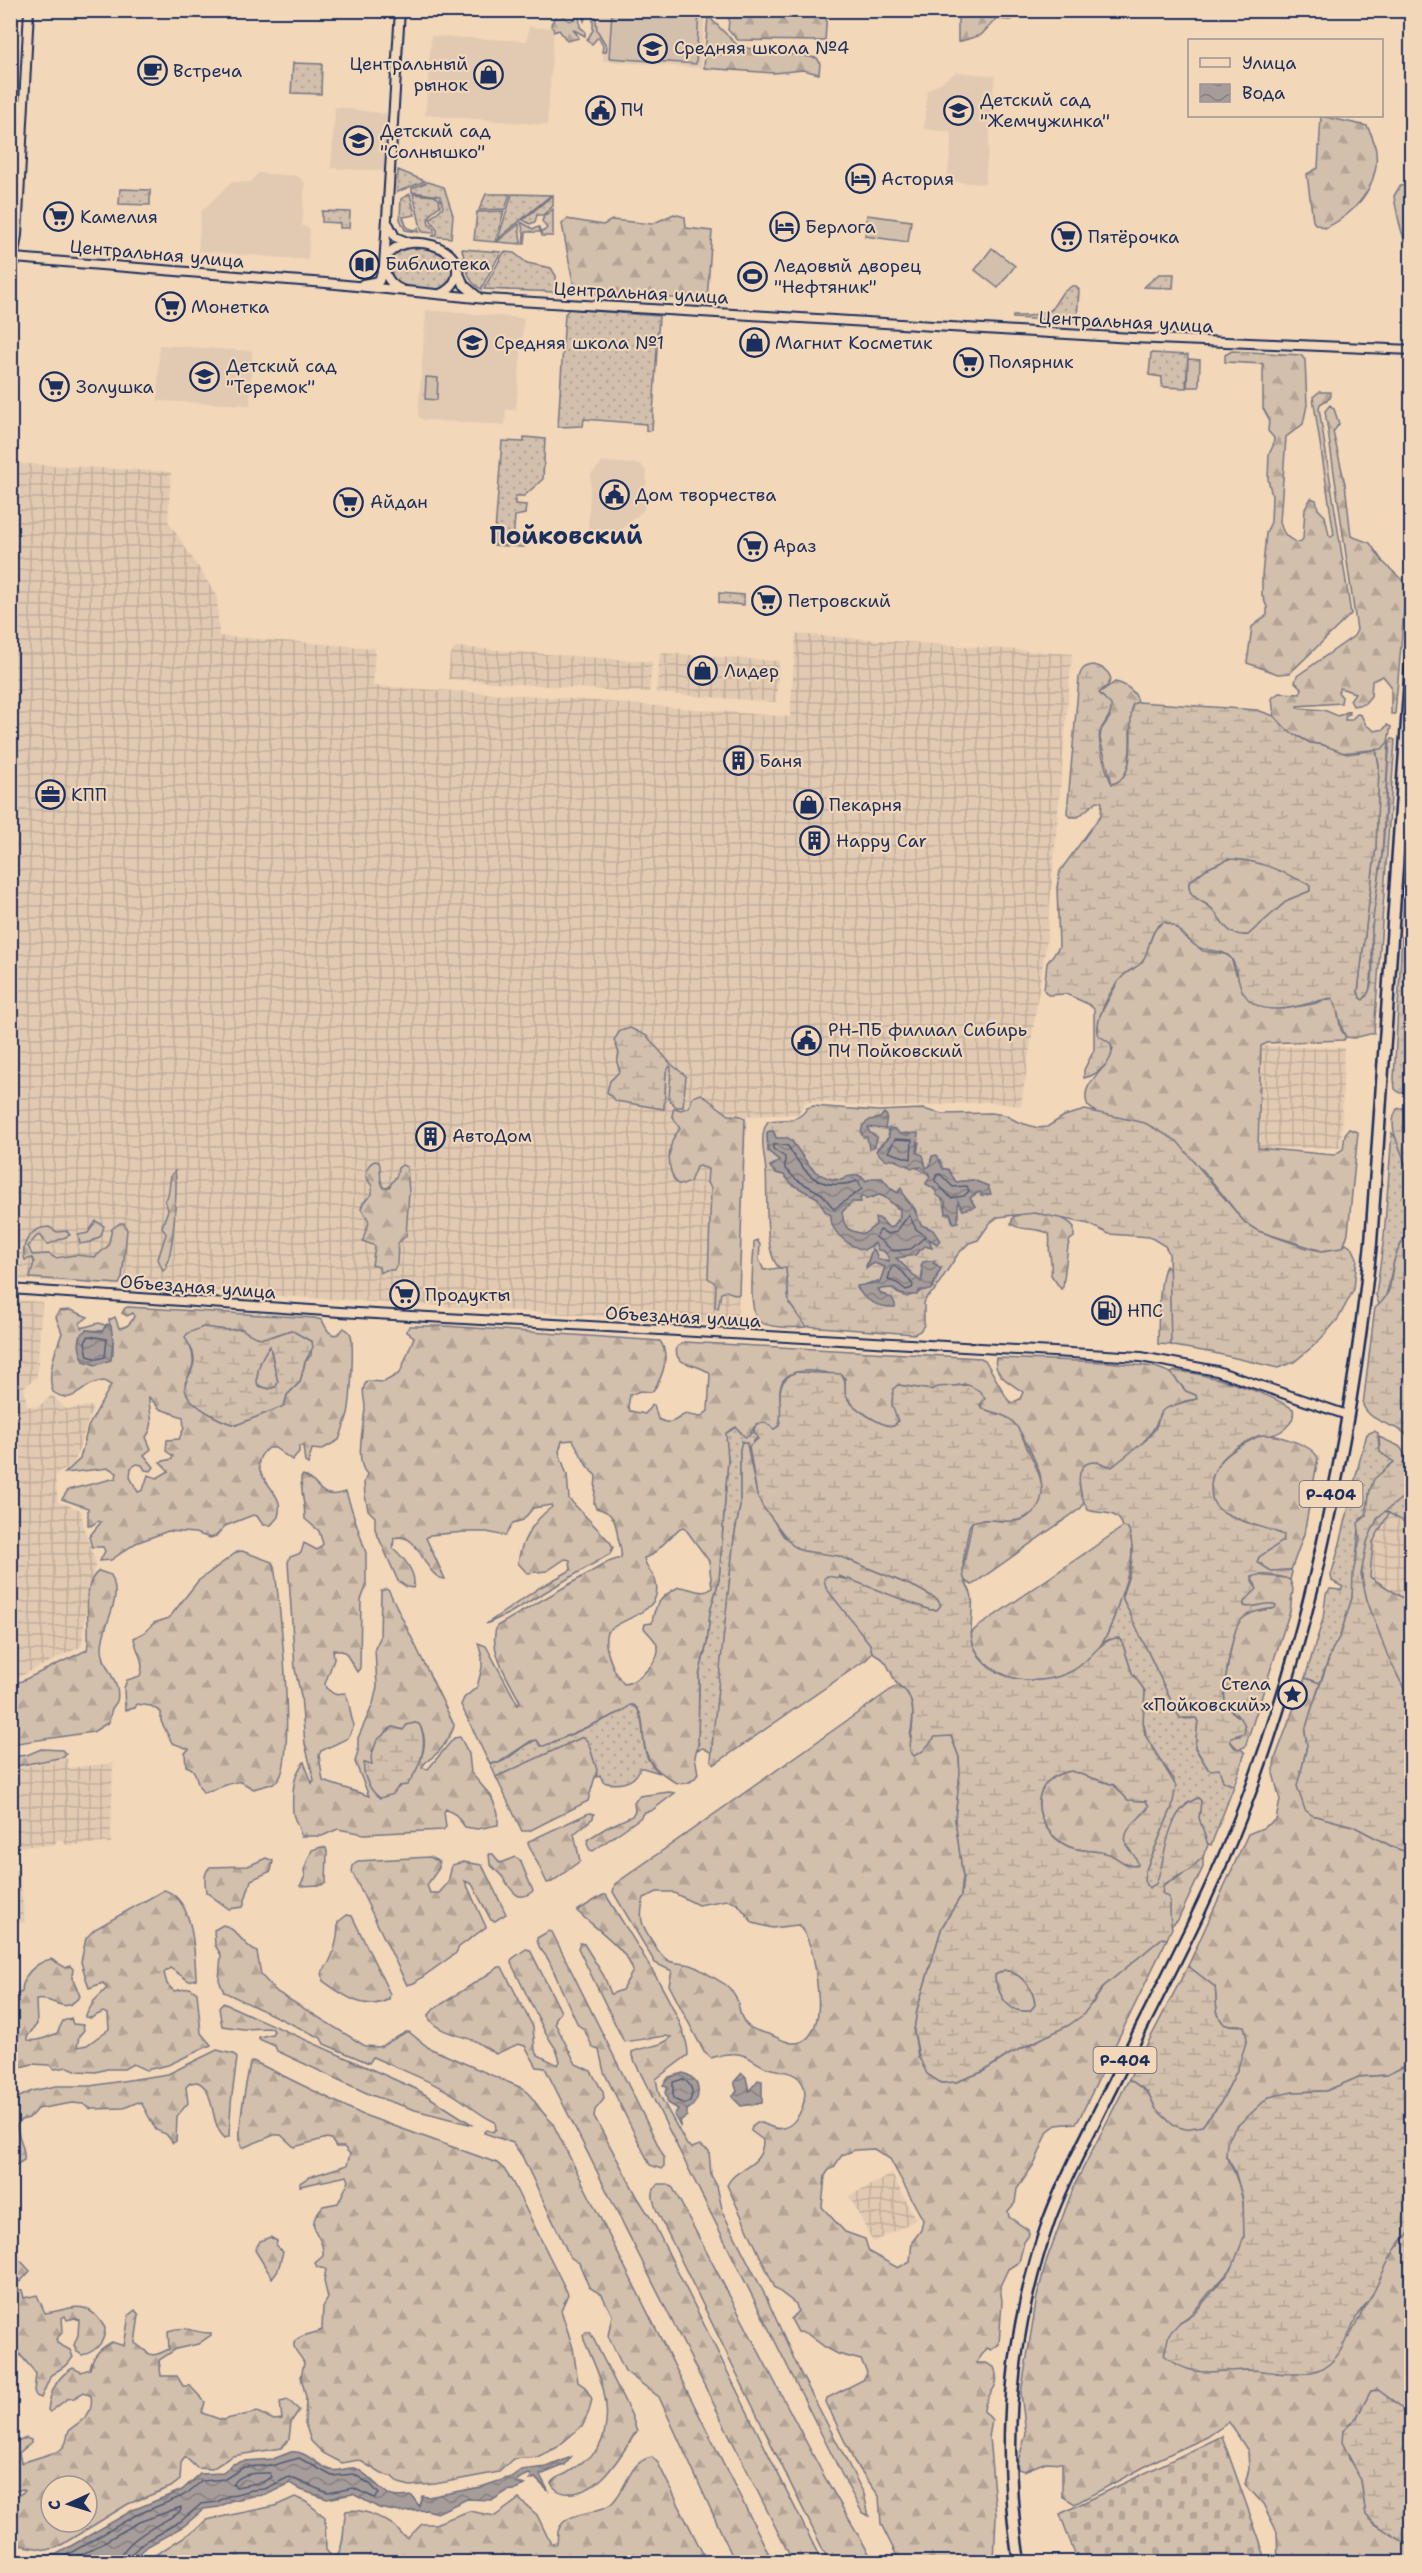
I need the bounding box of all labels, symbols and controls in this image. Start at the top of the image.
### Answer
school or university icon: Средняя школа №4 [637,32,669,64]
place label: Средняя школа №4 [674,36,849,60]
legend [1188,39,1383,117]
text: Улица [1242,51,1296,75]
place label: Центральный рынок [349,52,468,97]
cafe icon: Встреча [136,55,168,87]
shop icon: Центральный рынок [473,58,505,90]
place label: Встреча [173,59,242,83]
text: Вода [1242,81,1285,105]
place label: Детский сад "Жемчужинка" [980,88,1110,133]
public building icon: ПЧ [584,94,616,126]
school or university icon: Детский сад "Жемчужинка" [943,94,975,126]
place label: ПЧ [621,98,644,122]
place label: Детский сад "Солнышко" [380,119,492,164]
school or university icon: Детский сад "Солнышко" [343,125,375,157]
hotel icon: Астория [844,163,876,195]
place label: Астория [881,167,954,191]
supermarket icon: Камелия [43,201,75,233]
place label: Камелия [80,205,158,229]
hotel icon: Берлога [768,211,800,243]
place label: Берлога [805,215,876,239]
supermarket icon: Пятёрочка [1051,221,1083,253]
place label: Пятёрочка [1088,225,1179,249]
street label: Центральная улица [69,234,245,274]
library icon: Библиотека [348,248,380,280]
place label: Библиотека [385,252,490,276]
place label: Ледовый дворец "Нефтяник" [774,254,921,299]
sports icon: Ледовый дворец "Нефтяник" [737,260,769,292]
street label: Центральная улица [553,276,729,310]
supermarket icon: Монетка [154,291,186,323]
place label: Монетка [191,295,269,319]
street label: Центральная улица [1038,305,1214,339]
school or university icon: Средняя школа №1 [457,327,489,359]
shop icon: Магнит Косметик [738,327,770,359]
place label: Средняя школа №1 [494,331,664,355]
place label: Магнит Косметик [775,331,933,355]
supermarket icon: Полярник [952,346,984,378]
place label: Полярник [989,350,1074,374]
place label: Детский сад "Теремок" [226,354,338,399]
school or university icon: Детский сад "Теремок" [189,360,221,392]
supermarket icon: Золушка [39,371,71,403]
place label: Золушка [76,375,154,399]
public building icon: Дом творчества [598,479,630,511]
place label: Дом творчества [635,483,777,507]
supermarket icon: Айдан [333,486,365,518]
place label: Айдан [370,490,428,514]
district label: Пойковский [489,520,643,552]
supermarket icon: Араз [736,530,768,562]
place label: Араз [773,534,816,558]
supermarket icon: Петровский [751,585,783,617]
place label: Петровский [788,589,891,613]
shop icon: Лидер [687,655,719,687]
place label: Лидер [724,659,779,683]
building icon: Баня [722,745,754,777]
place label: Баня [759,749,802,773]
office icon: КПП [34,779,66,811]
place label: КПП [71,783,107,807]
shop icon: Пекарня [792,789,824,821]
place label: Пекарня [829,793,902,817]
building icon: Happy Car [799,825,831,857]
place label: Happy Car [836,829,927,853]
place label: РН-ПБ филиал Сибирь ПЧ Пойковский [828,1018,1027,1063]
public building icon: РН-ПБ филиал Сибирь ПЧ Пойковский [791,1024,823,1056]
building icon: АвтоДом [415,1120,447,1152]
place label: АвтоДом [452,1124,532,1148]
street label: Объездная улица [119,1270,277,1304]
supermarket icon: Продукты [388,1279,420,1311]
place label: Продукты [425,1283,511,1307]
fuel station icon: НПС [1090,1295,1122,1327]
place label: НПС [1127,1299,1163,1323]
street label: Объездная улица [604,1301,762,1333]
road number: Р-404 [1300,1481,1362,1507]
place label: Стела «Пойковский» [1143,1672,1271,1717]
place icon: Стела «Пойковский» [1276,1678,1308,1710]
road number: Р-404 [1094,2047,1156,2073]
north arrow [39,2474,99,2534]
text: С [44,2499,65,2511]

